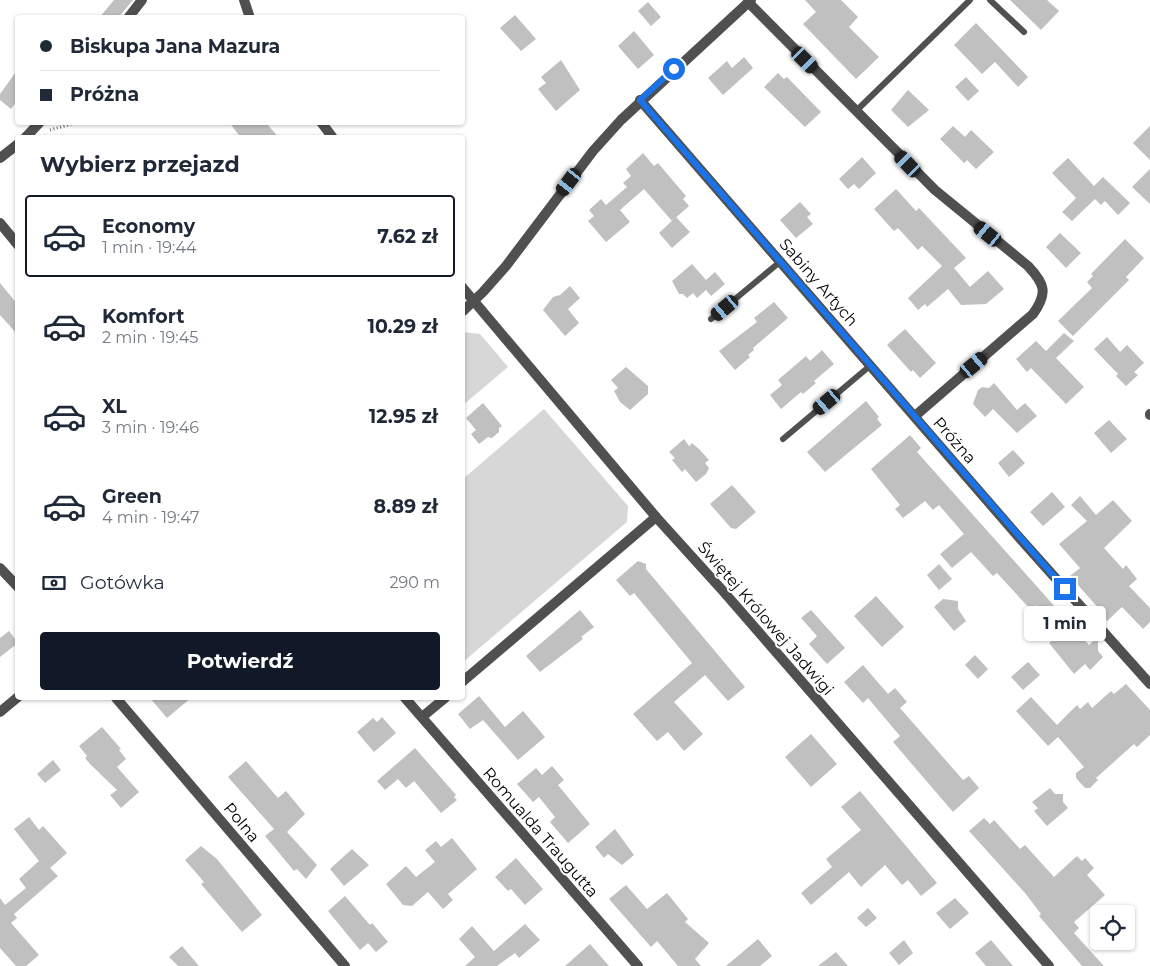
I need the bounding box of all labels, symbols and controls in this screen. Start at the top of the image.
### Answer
text: Biskupa Jana Mazura [70,35,280,58]
car [789,44,820,76]
route start [663,58,685,80]
text: Próżna [70,83,139,106]
car [892,148,923,180]
text: Wybierz przejazd [40,151,240,178]
car [553,166,584,198]
icon: car [42,214,87,259]
text: Economy [102,215,195,238]
car [971,219,1004,249]
text: 7.62 zł [377,225,438,248]
street label: Sabiny Artych [775,235,862,330]
text: 1 min · 19:44 [102,238,197,257]
car [708,293,741,323]
icon: car [42,304,87,349]
text: Komfort [102,305,184,328]
text: 10.29 zł [368,315,438,338]
text: 2 min · 19:45 [102,328,198,347]
car [957,350,990,380]
car [810,387,843,417]
icon: car [42,394,87,439]
text: XL [102,395,127,418]
text: 12.95 zł [369,405,438,428]
street label: Próżna [929,413,980,468]
text: 3 min · 19:46 [102,418,199,437]
icon: car [42,484,87,529]
text: Green [102,485,162,508]
text: 8.89 zł [374,495,438,518]
text: 4 min · 19:47 [102,508,199,527]
street label: Świętej Królowej Jadwigi [694,538,838,699]
icon: cash [40,569,68,597]
text: Gotówka [80,571,165,594]
text: 290 m [389,573,440,592]
route end [1054,578,1076,600]
callout: 1 min [1024,606,1106,642]
text: 1 min [1043,614,1087,633]
button: Potwierdź [40,632,440,690]
street label: Romualda Traugutta [479,763,602,901]
street label: Polna [220,799,264,846]
map controls [1090,905,1135,950]
button: locate [1090,905,1135,950]

